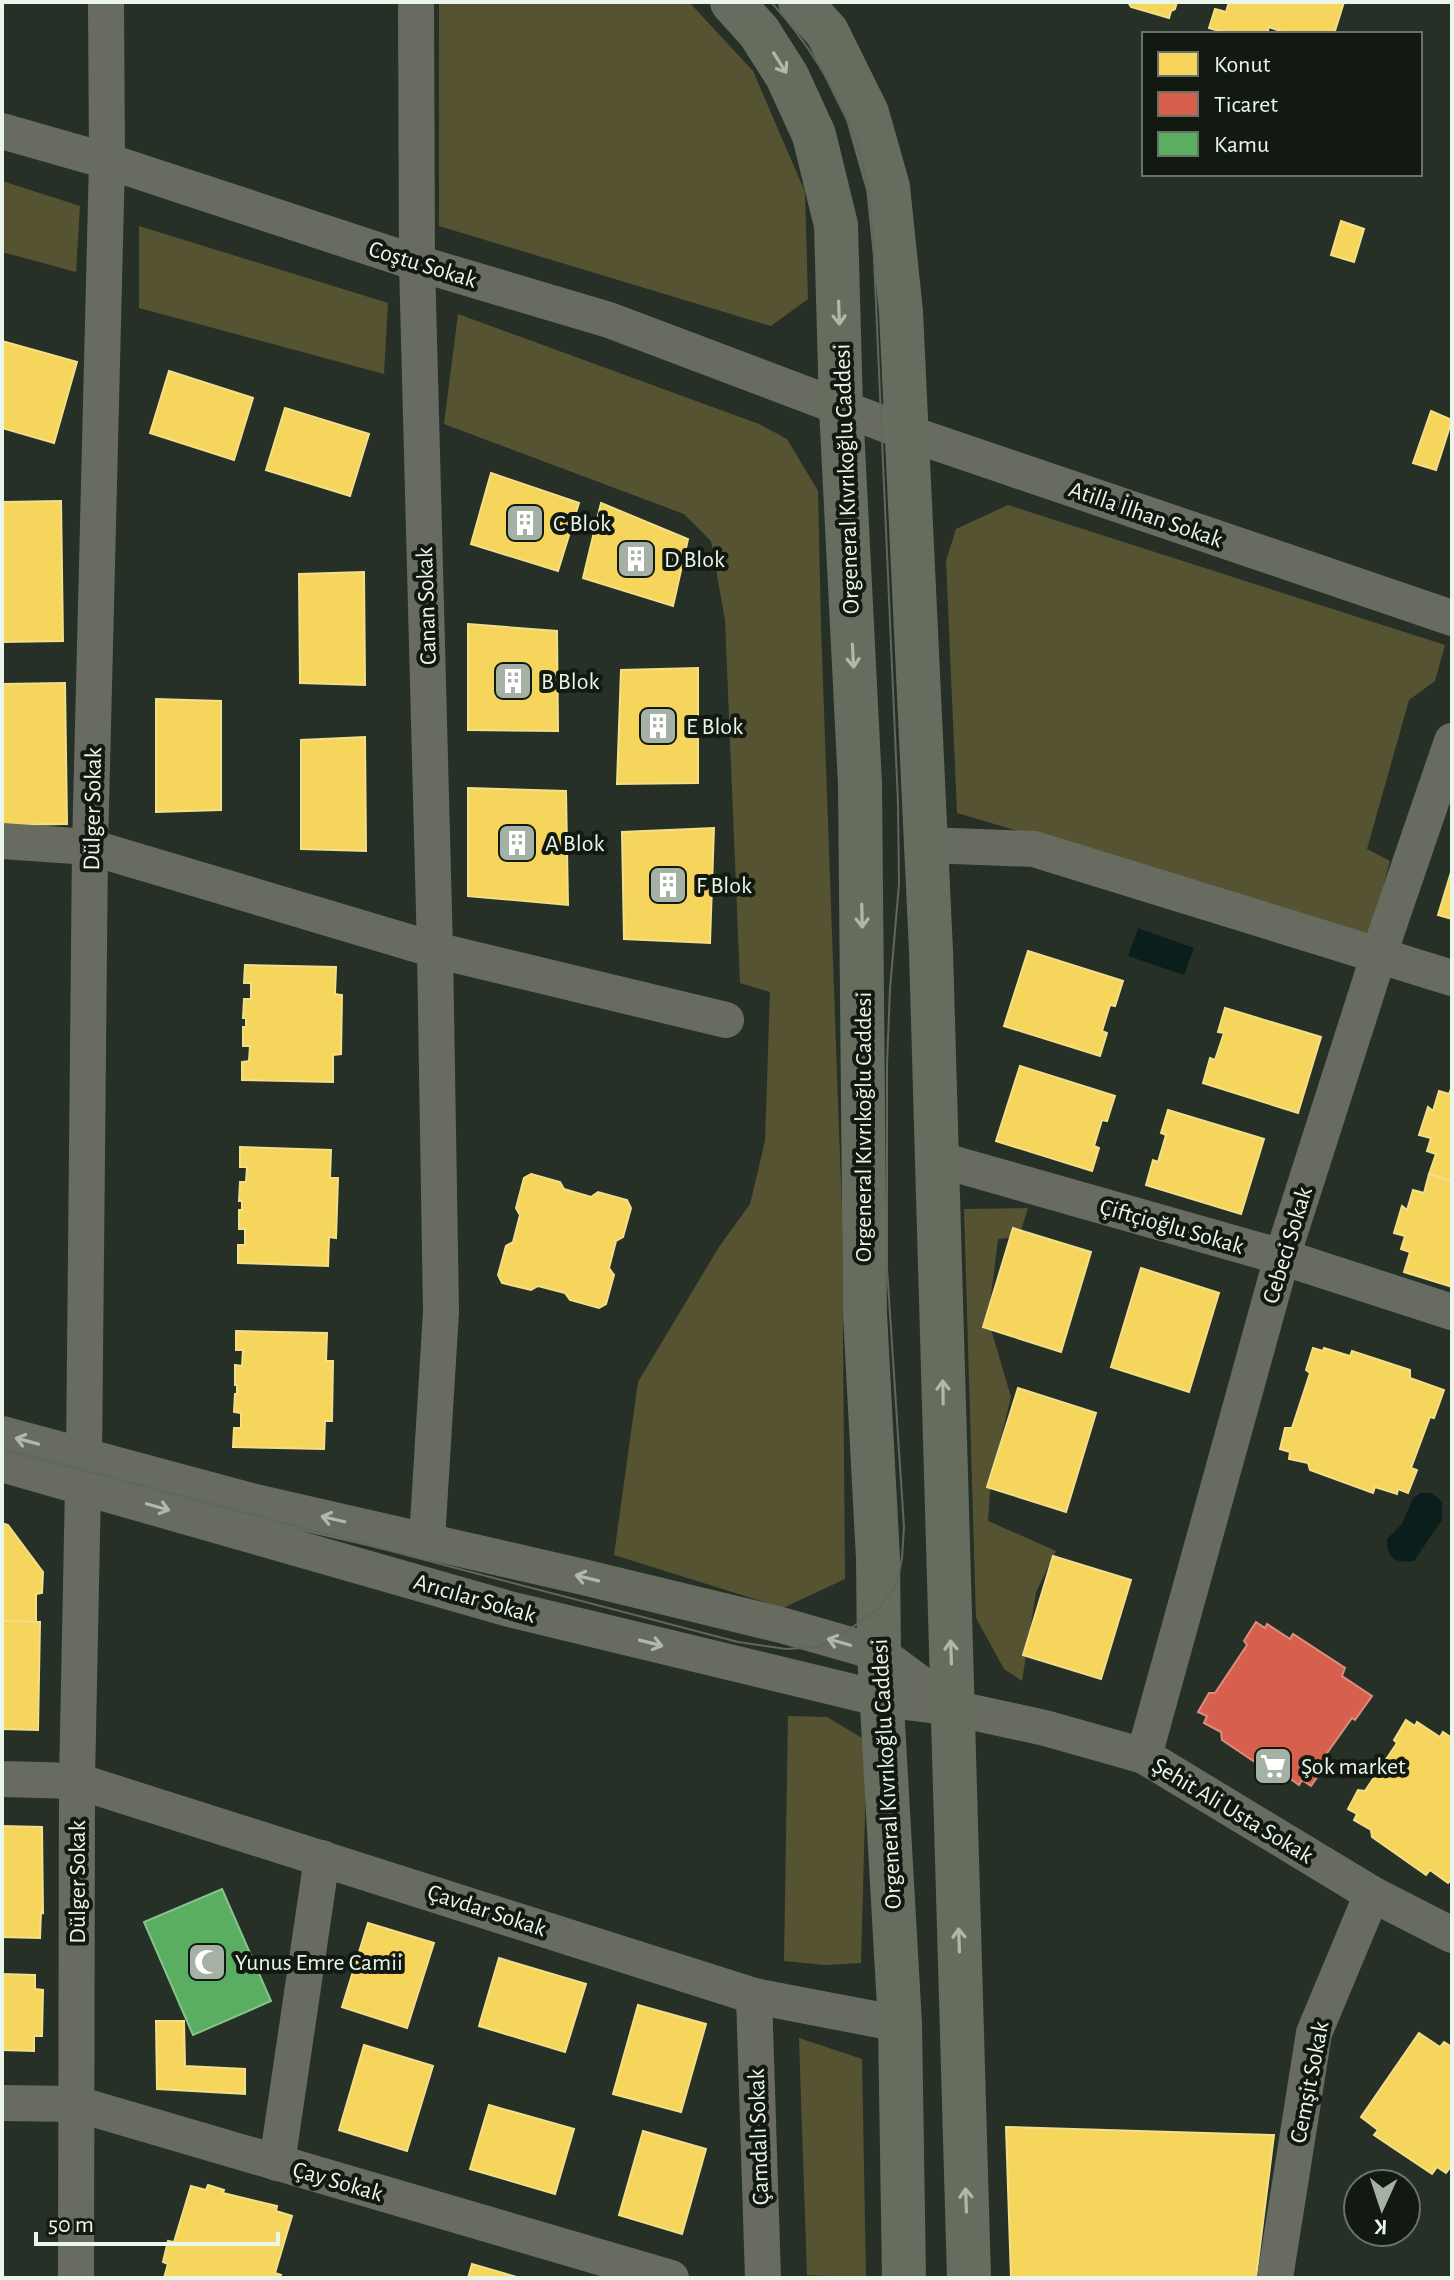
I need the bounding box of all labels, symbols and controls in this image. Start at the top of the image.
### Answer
legend [1142,32,1422,176]
one-way arrow [771,52,788,74]
text: Konut [1214,53,1271,77]
text: Ticaret [1214,93,1278,117]
text: Kamu [1214,133,1269,157]
street label: Coştu Sokak [366,237,480,293]
one-way arrow [831,299,846,326]
street label: Orgeneral Kıvrıkoğlu Caddesi [830,343,864,615]
street label: Atilla İlhan Sokak [1066,476,1226,552]
building icon: C Blok [504,502,546,544]
place label: C Blok [553,512,611,536]
building icon: D Blok [615,538,657,580]
street label: Canan Sokak [413,547,441,665]
place label: D Blok [664,548,725,572]
one-way arrow [846,642,861,669]
building icon: B Blok [492,660,534,702]
place label: B Blok [541,670,599,694]
building icon: E Blok [637,705,679,747]
place label: E Blok [686,715,743,739]
street label: Dülger Sokak [80,747,106,871]
building icon: A Blok [496,822,538,864]
place label: A Blok [545,832,604,856]
building icon: F Blok [647,864,689,906]
place label: F Blok [696,874,752,898]
one-way arrow [854,902,869,929]
street label: Orgeneral Kıvrıkoğlu Caddesi [852,992,876,1262]
street label: Cebeci Sokak [1259,1184,1317,1306]
street label: Çiftçioğlu Sokak [1097,1195,1247,1259]
one-way arrow [936,1379,951,1406]
one-way arrow [15,1433,41,1448]
one-way arrow [144,1500,170,1515]
one-way arrow [321,1511,347,1526]
one-way arrow [574,1569,600,1584]
street label: Arıcılar Sokak [411,1570,539,1628]
one-way arrow [826,1633,852,1648]
one-way arrow [638,1636,663,1651]
street label: Orgeneral Kıvrıkoğlu Caddesi [868,1638,906,1910]
one-way arrow [943,1639,958,1666]
supermarket icon: Şok market [1252,1745,1294,1787]
street label: Şehit Ali Usta Sokak [1148,1753,1317,1868]
place label: Şok market [1301,1755,1406,1779]
street label: Dülger Sokak [66,1820,90,1944]
street label: Çavdar Sokak [424,1881,549,1941]
one-way arrow [952,1927,967,1954]
mosque icon: Yunus Emre Camii [186,1941,228,1983]
place label: Yunus Emre Camii [235,1951,403,1975]
street label: Cemşit Sokak [1286,2019,1334,2145]
street label: Çamdalı Sokak [745,2068,773,2206]
street label: Çay Sokak [290,2158,386,2206]
north arrow [1342,2168,1422,2248]
one-way arrow [959,2187,974,2214]
scale bar [36,2196,278,2246]
text: 50 m [48,2213,94,2237]
text: K [1373,2216,1388,2238]

